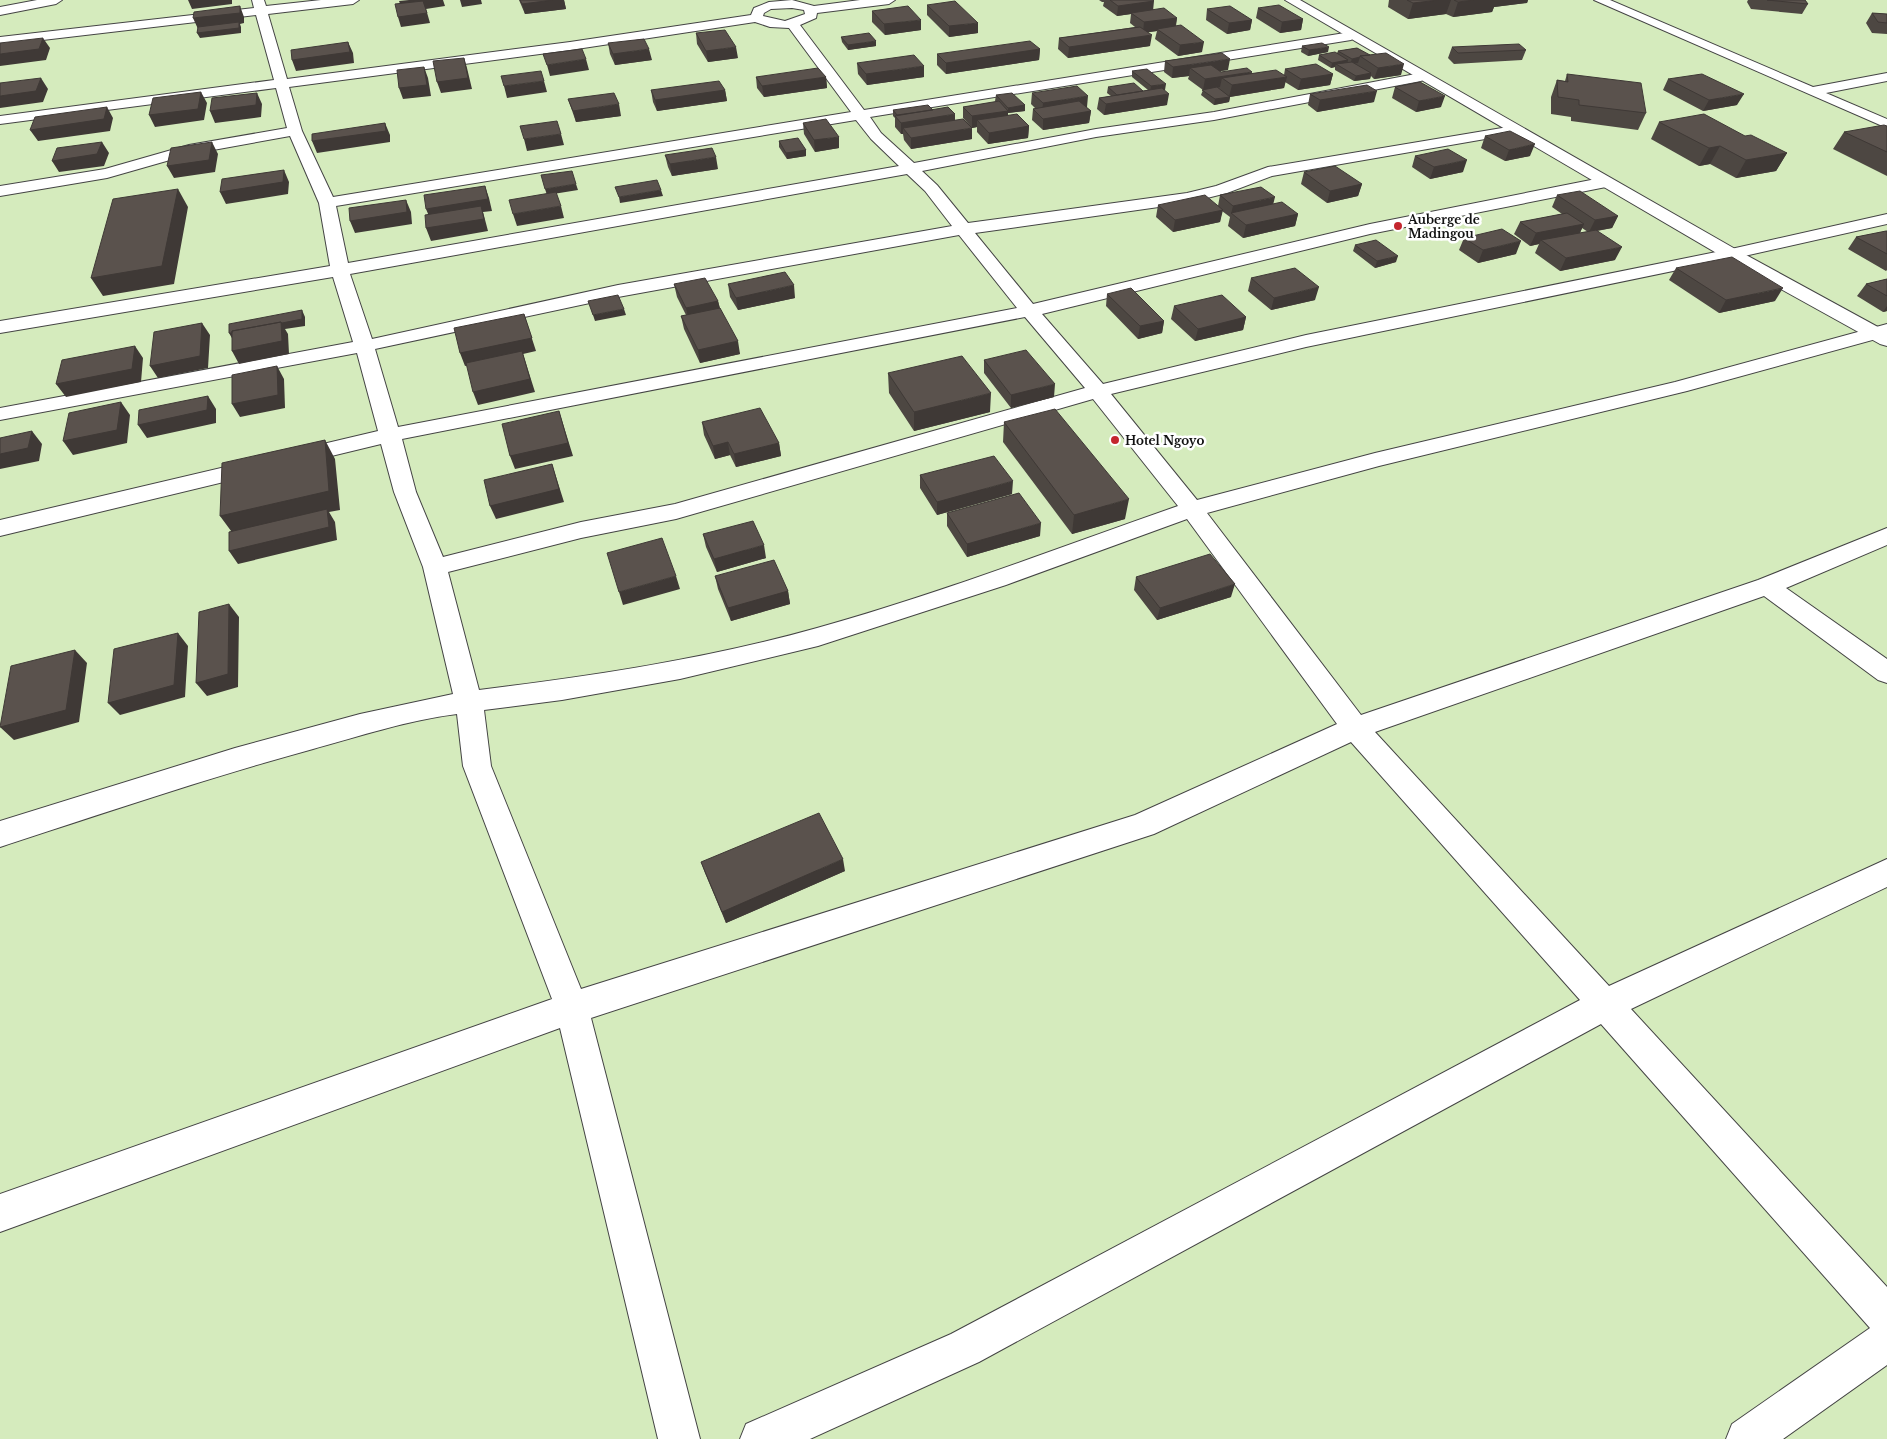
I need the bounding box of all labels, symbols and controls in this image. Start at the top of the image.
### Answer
place label: Auberge de Madingou [1407,212,1480,241]
marker: Auberge de Madingou [1392,220,1404,232]
place label: Hotel Ngoyo [1125,433,1204,448]
marker: Hotel Ngoyo [1109,434,1121,446]

